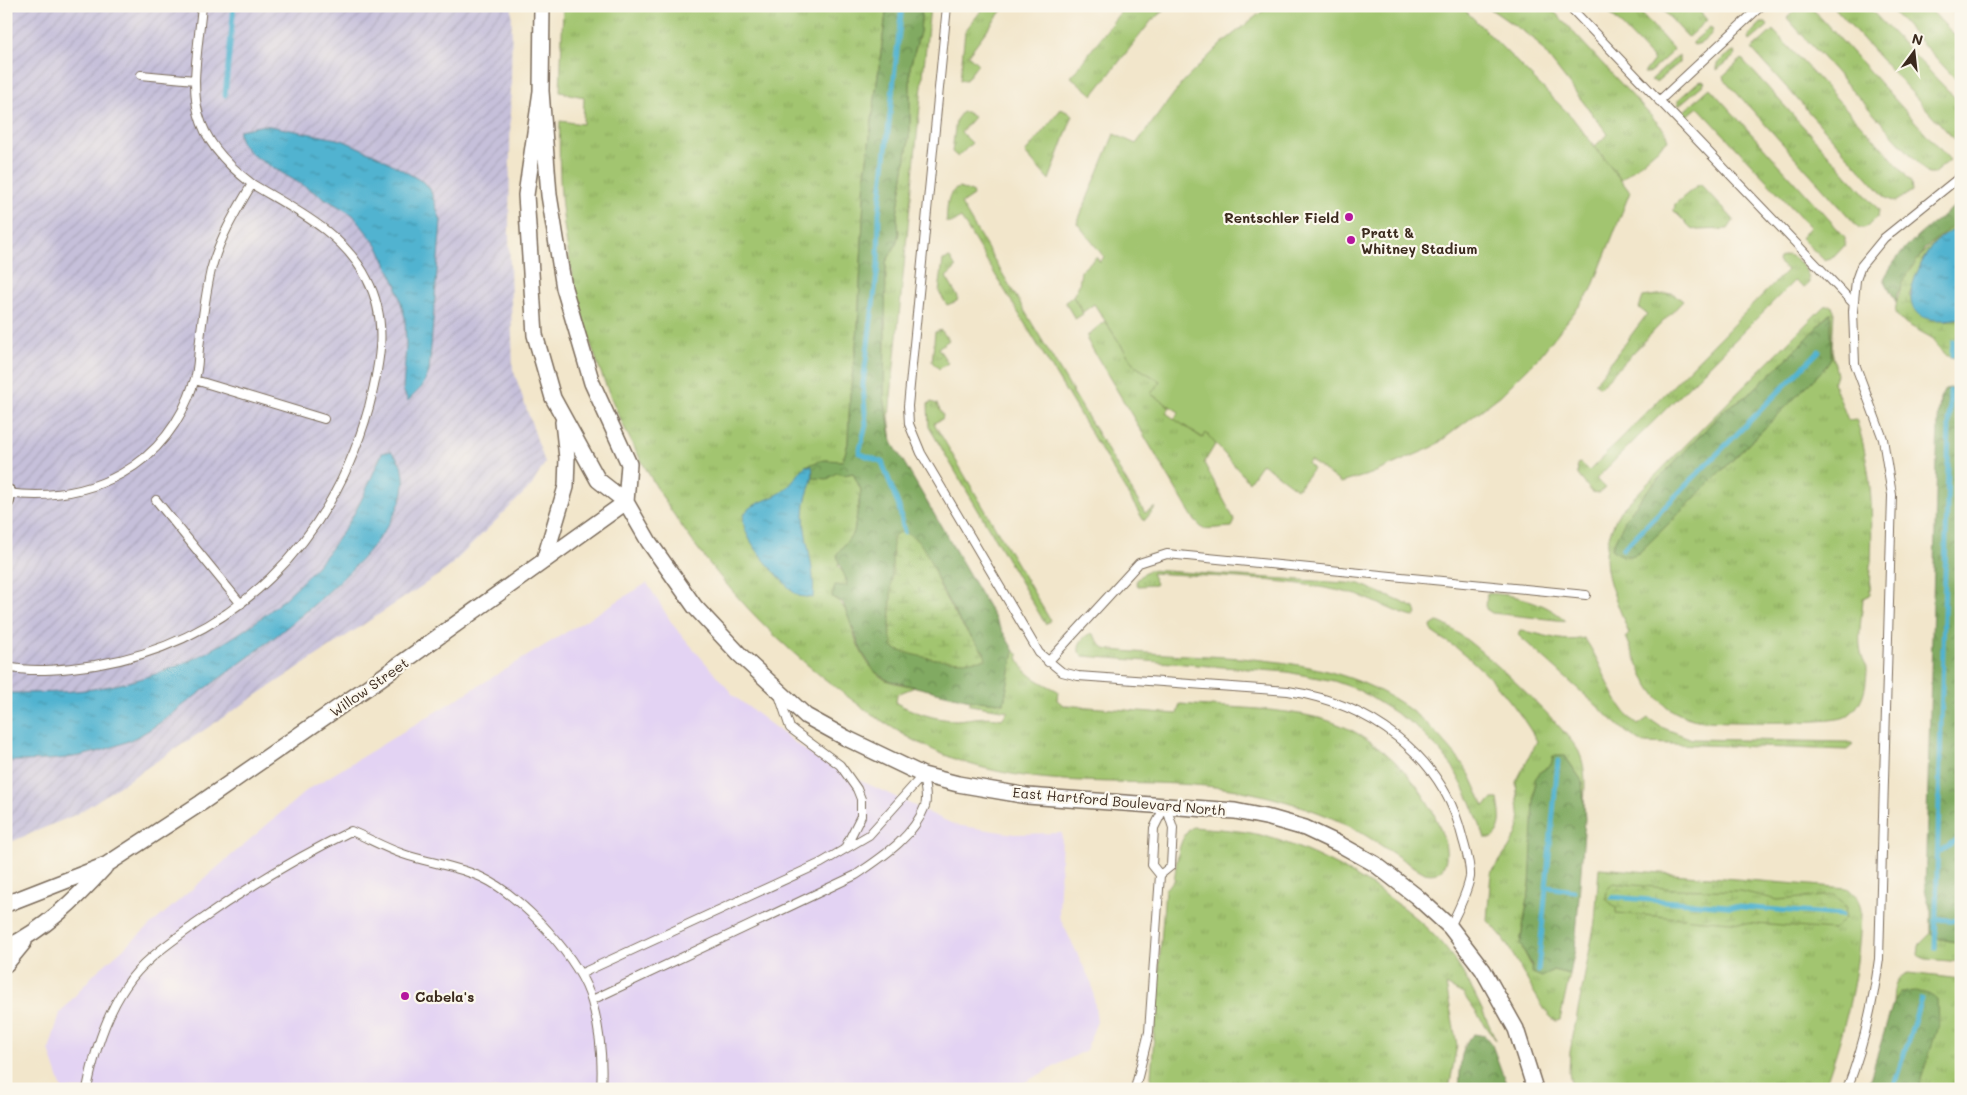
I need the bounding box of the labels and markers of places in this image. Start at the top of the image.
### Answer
place label: Rentschler Field [1224,208,1339,227]
marker: Rentschler Field [1343,211,1355,223]
place label: Pratt & Whitney Stadium [1361,223,1477,258]
marker: Pratt & Whitney Stadium [1345,234,1357,246]
place label: Cabela's [415,987,474,1006]
marker: Cabela's [399,990,411,1002]

